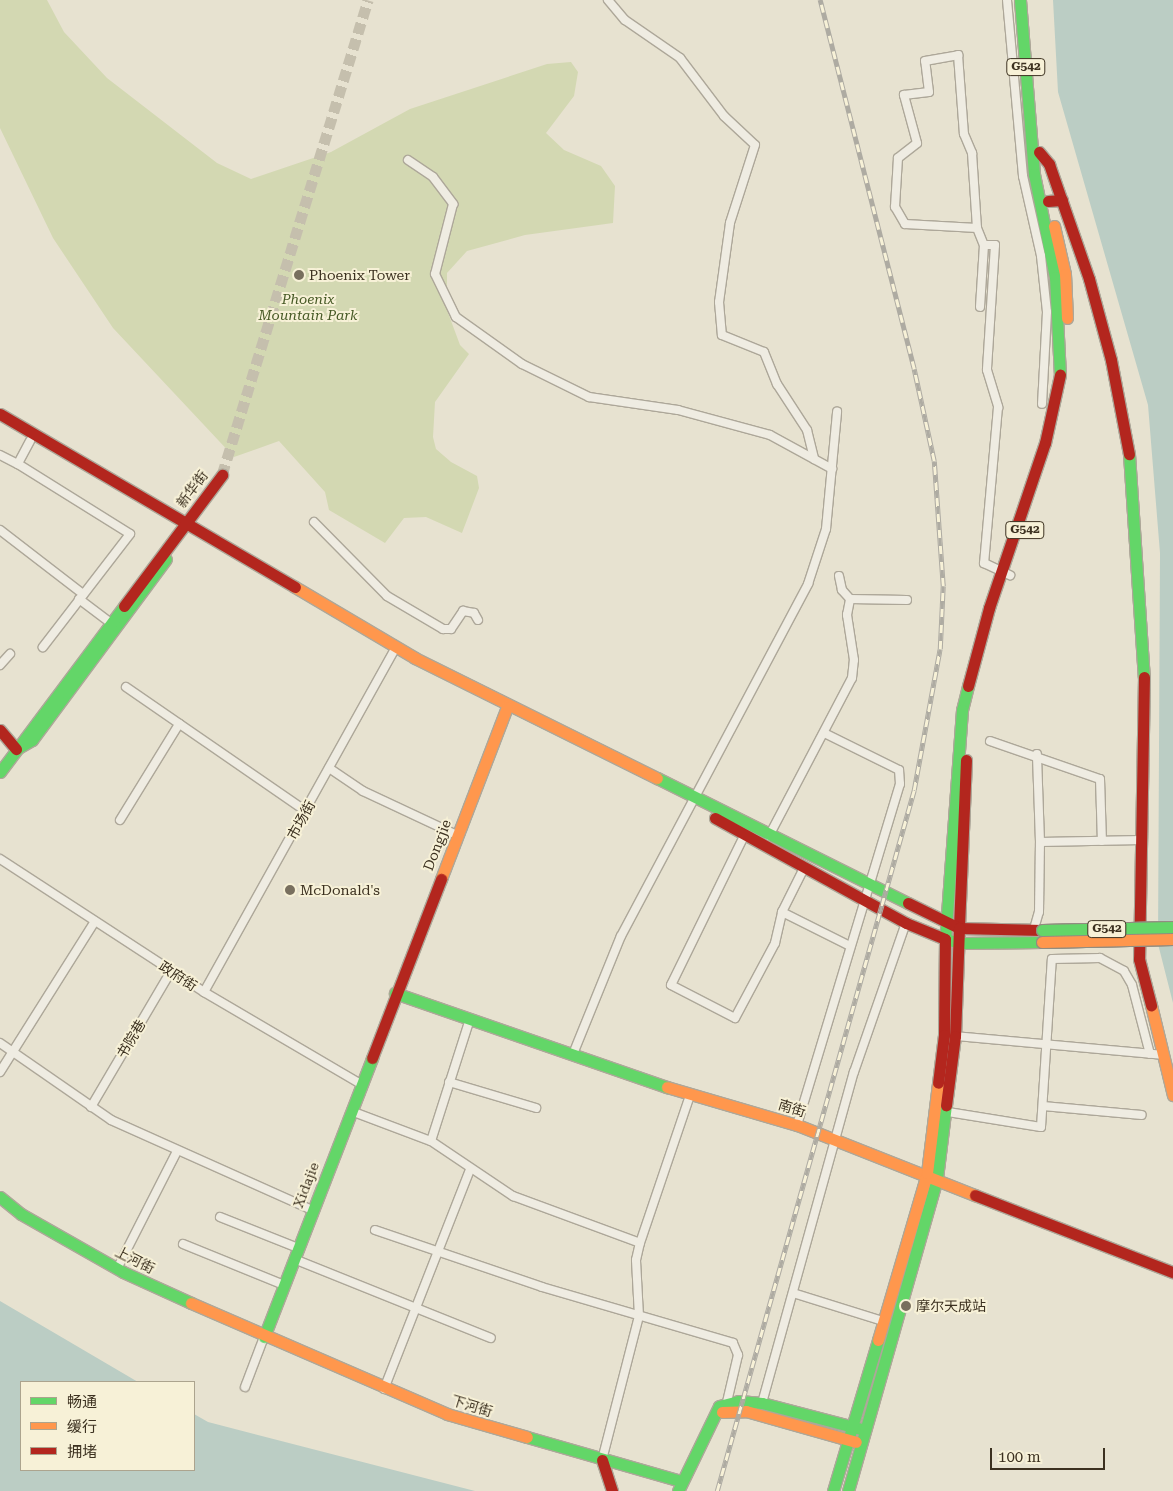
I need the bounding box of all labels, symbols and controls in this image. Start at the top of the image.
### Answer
road number: G542 [1006,58,1046,76]
place label: Phoenix Tower [309,267,410,283]
marker: Phoenix Tower [293,269,305,281]
park label: Phoenix Mountain Park [259,291,357,324]
street label: 新华街 [173,467,211,511]
road number: G542 [1005,520,1045,540]
street label: 市场街 [283,798,319,842]
street label: Dongjie [420,817,454,873]
place label: McDonald's [300,882,380,898]
marker: McDonald's [284,884,296,896]
road number: G542 [1087,920,1127,939]
street label: 政府街 [156,958,200,994]
street label: 书院巷 [113,1017,149,1061]
street label: 南街 [776,1096,808,1120]
street label: Xidajie [290,1160,322,1210]
street label: 上河街 [112,1243,158,1277]
place label: 摩尔天成站 [916,1298,986,1314]
marker: 摩尔天成站 [900,1300,912,1312]
legend [20,1381,195,1471]
street label: 下河街 [449,1392,495,1420]
text: 畅通 [67,1393,97,1411]
text: 缓行 [67,1418,97,1436]
scale bar [993,1438,1108,1470]
text: 拥堵 [67,1443,97,1461]
text: 100 m [998,1448,1041,1466]

